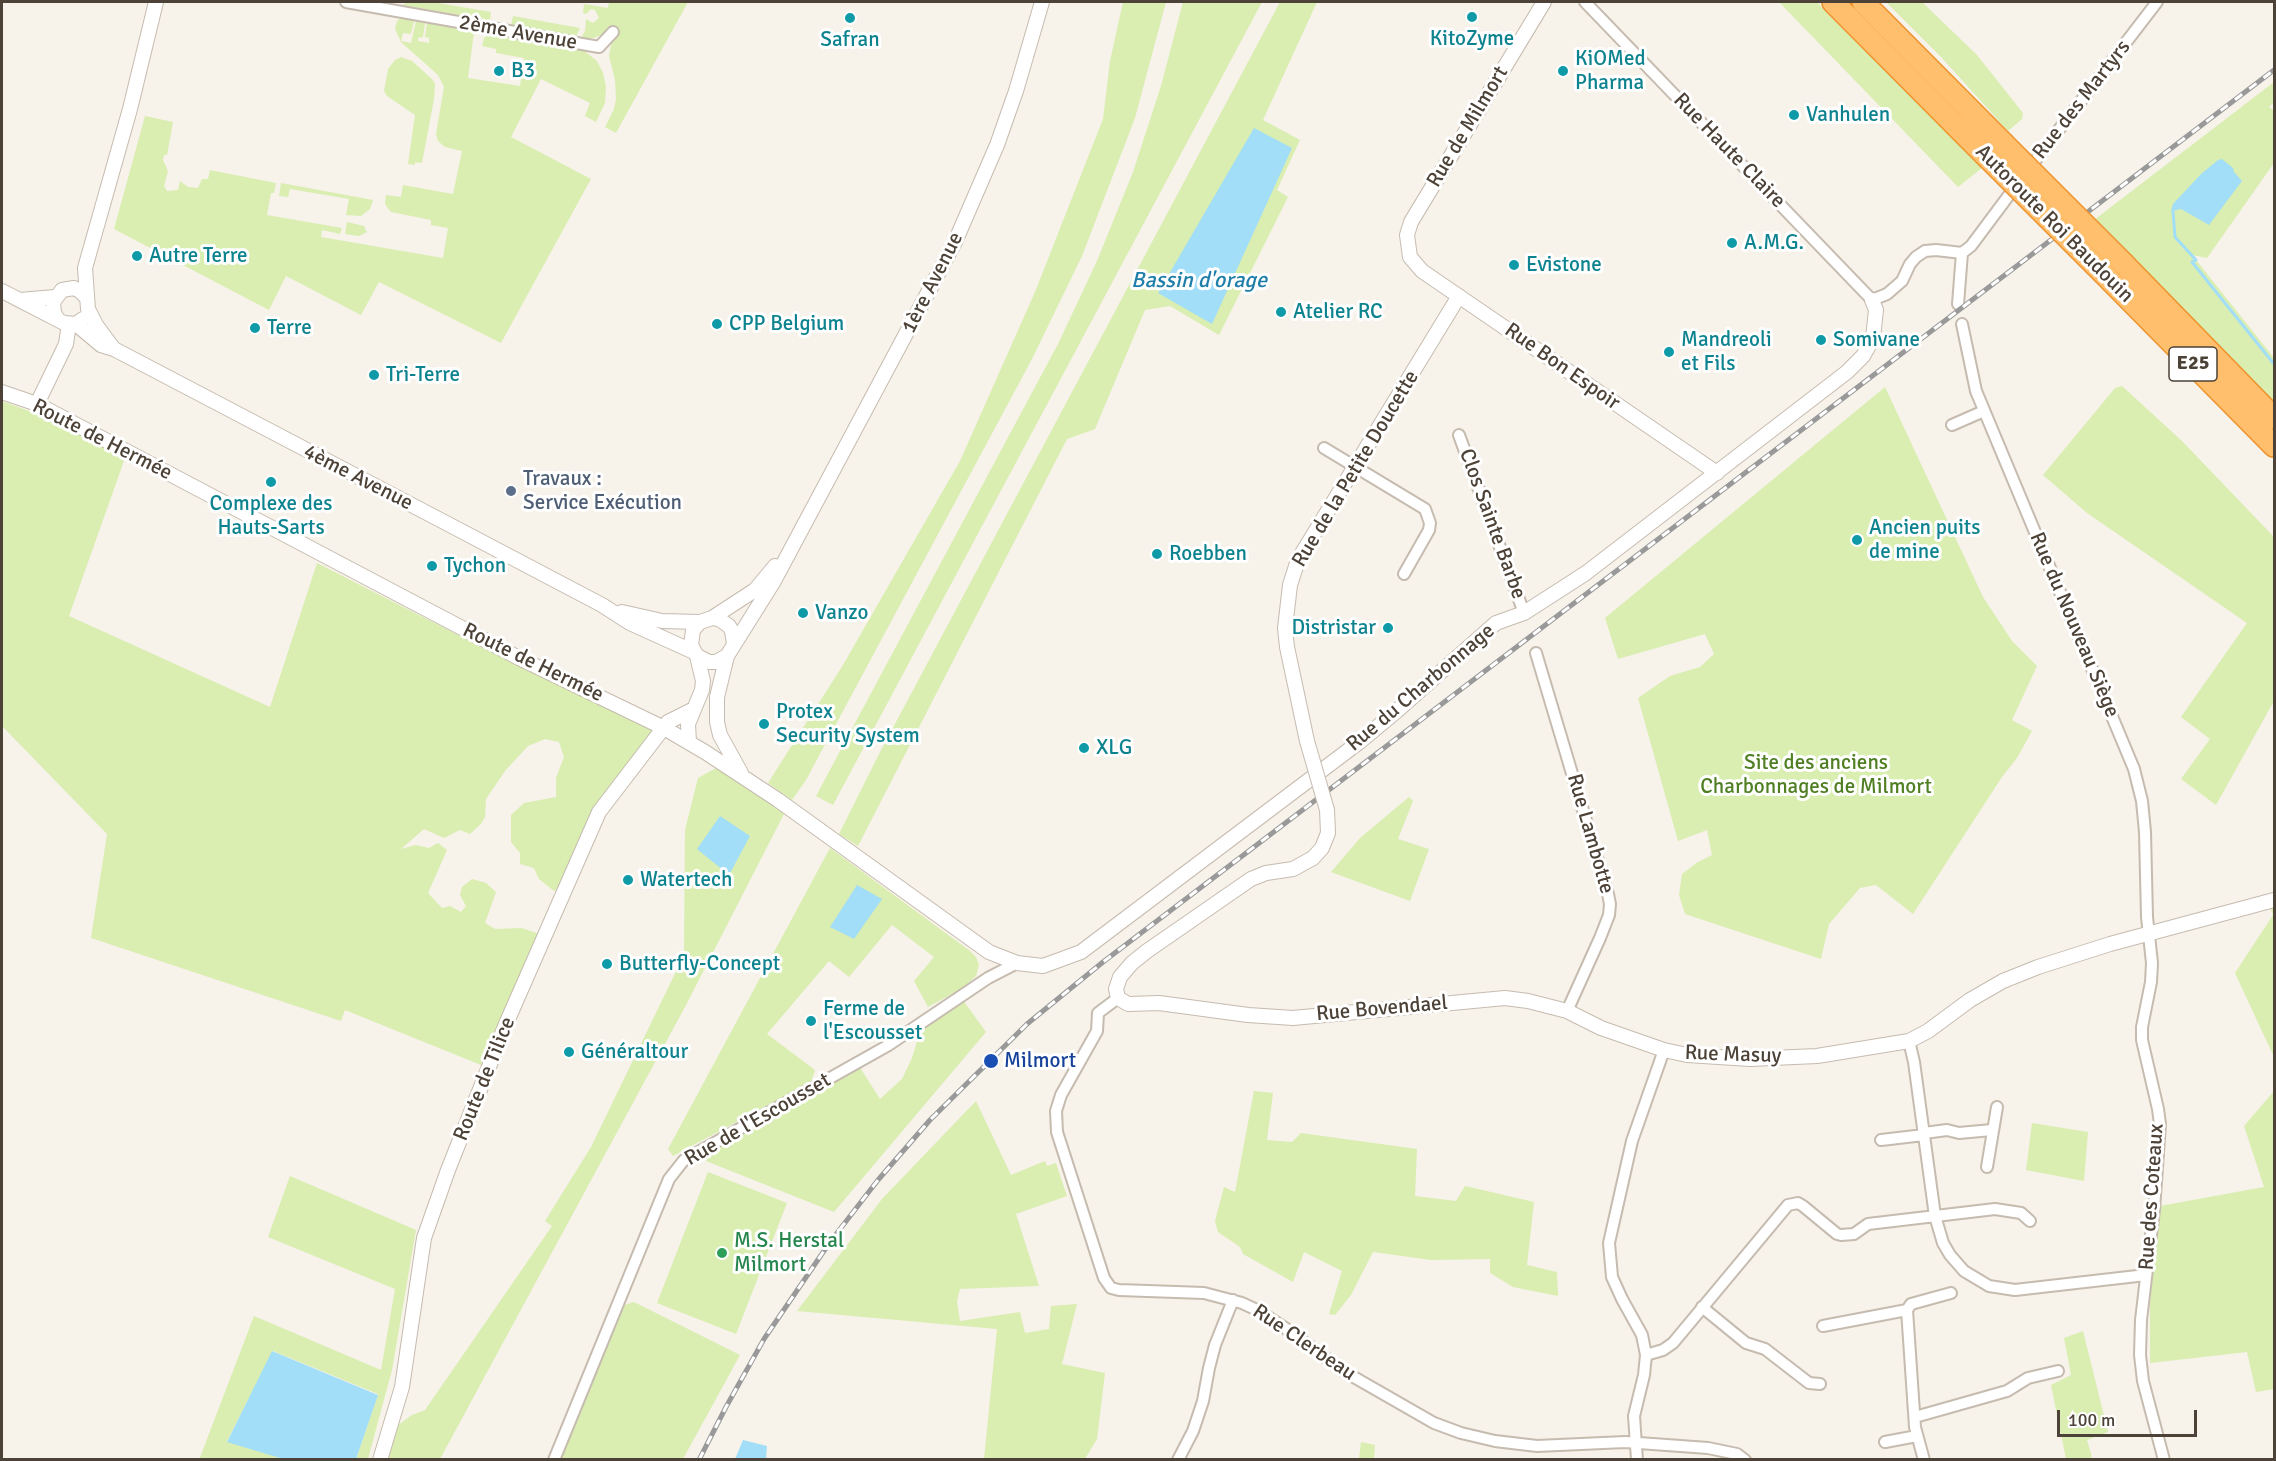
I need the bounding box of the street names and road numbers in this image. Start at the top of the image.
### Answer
street label: 2ème Avenue [457,10,579,56]
street label: Rue des Martyrs [2028,35,2136,165]
street label: Rue de Milmort [1422,62,1514,192]
street label: Rue Haute Claire [1668,88,1790,214]
street label: Autoroute Roi Baudouin [1970,140,2138,308]
street label: 1ère Avenue [897,228,969,338]
street label: Rue Bon Espoir [1499,318,1625,416]
road number: E25 [2169,347,2217,381]
street label: Rue de la Petite Doucette [1287,366,1425,572]
street label: Route de Hermée [28,394,176,486]
street label: 4ème Avenue [299,440,417,516]
street label: Clos Sainte Barbe [1453,446,1531,602]
street label: Rue du Nouveau Siège [2024,529,2124,721]
street label: Route de Hermée [459,618,607,708]
street label: Rue du Charbonnage [1342,619,1500,757]
street label: Rue Lambotte [1561,771,1619,897]
street label: Rue Bovendael [1315,991,1449,1027]
street label: Route de Tilice [449,1013,521,1145]
street label: Rue Masuy [1684,1041,1782,1069]
street label: Rue de l'Escousset [681,1068,835,1172]
street label: Rue des Coteaux [2134,1123,2170,1271]
street label: Rue Clerbeau [1247,1299,1361,1387]

